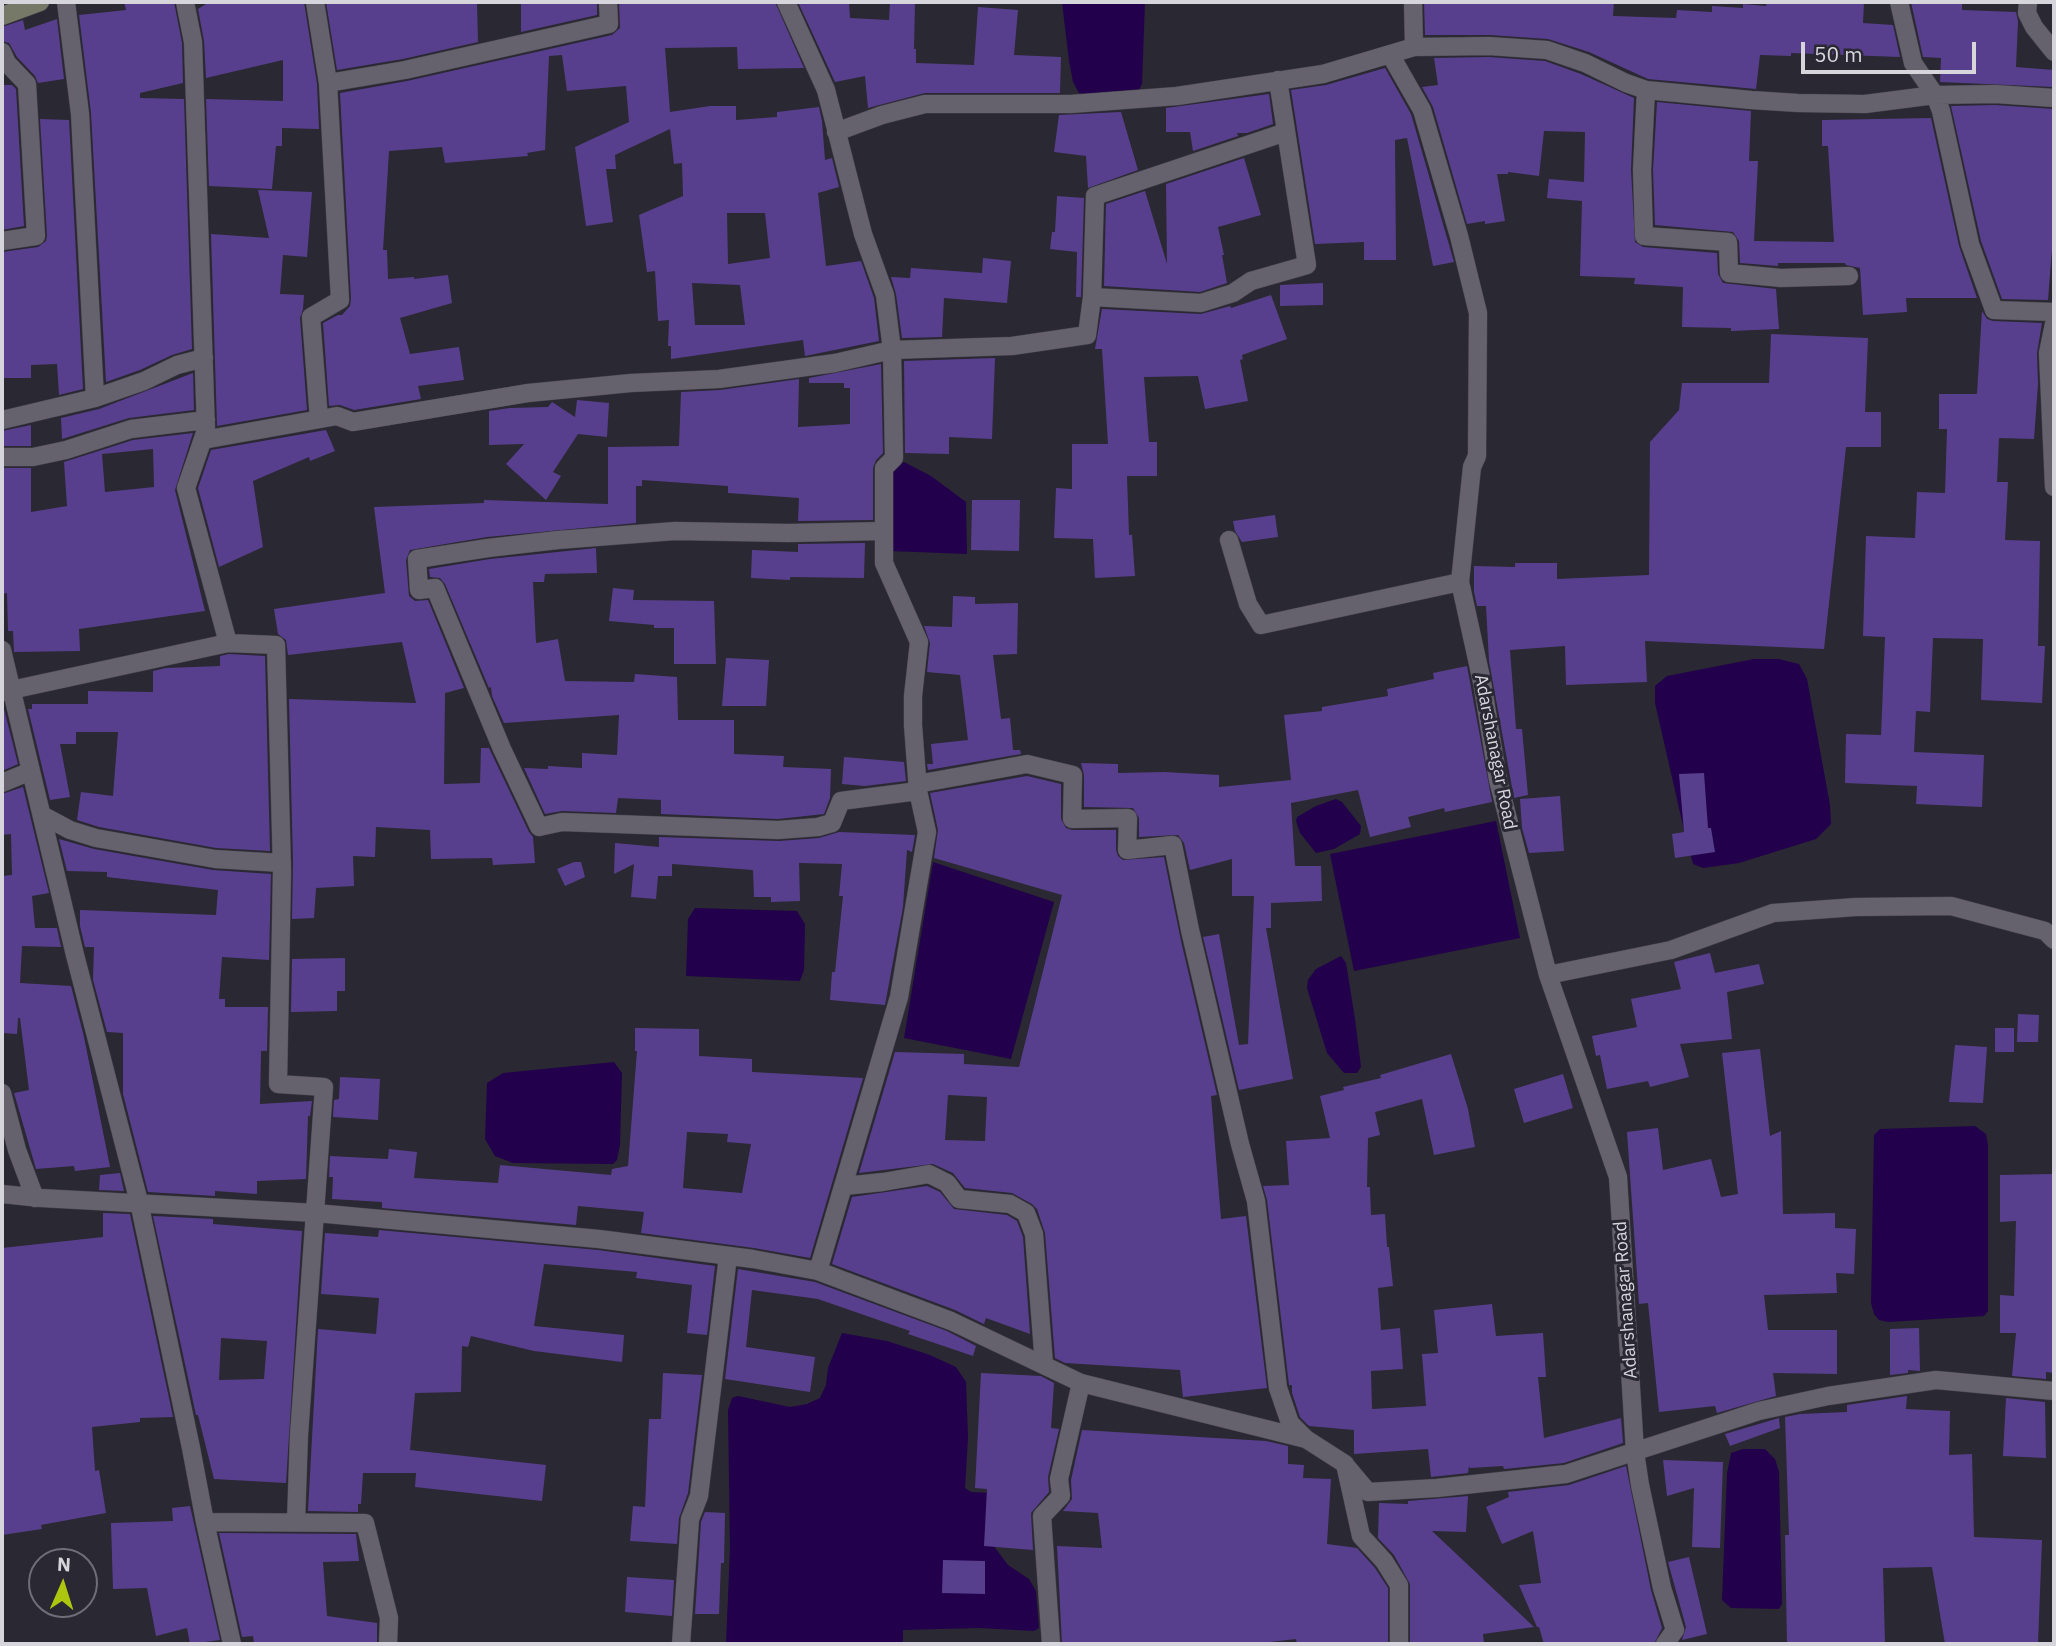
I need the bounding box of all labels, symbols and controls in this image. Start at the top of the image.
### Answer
scale bar [1804,28,1979,72]
text: 50 m [1814,40,1863,68]
street label: Adarshanagar Road [1469,672,1521,832]
street label: Adarshanagar Road [1610,1220,1642,1380]
north arrow [28,1548,98,1618]
text: N [56,1552,71,1576]

